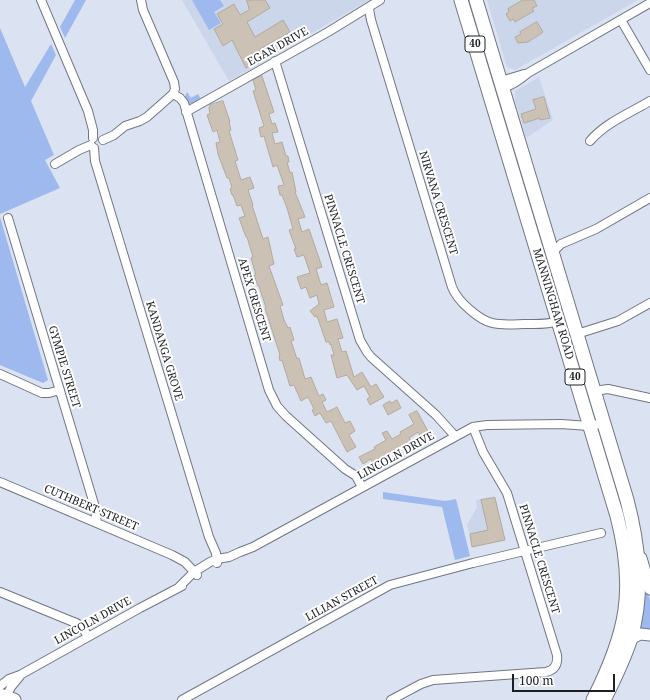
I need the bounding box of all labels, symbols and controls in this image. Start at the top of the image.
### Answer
street label: EGAN DRIVE [245,25,311,69]
road number: 40 [465,36,485,52]
street label: NIRVANA CRESCENT [416,149,460,257]
street label: PINNACLE CRESCENT [321,193,367,305]
street label: MANNINGHAM ROAD [530,247,576,361]
street label: APEX CRESCENT [235,257,273,343]
street label: KANDANGA GROVE [143,300,185,402]
street label: GYMPIE STREET [45,324,83,410]
road number: 40 [565,369,585,385]
street label: LINCOLN DRIVE [355,429,437,483]
street label: CUTHBERT STREET [42,482,140,534]
street label: PINNACLE CRESCENT [516,503,562,615]
street label: LILIAN STREET [303,574,381,624]
street label: LINCOLN DRIVE [52,594,134,648]
scale bar [514,666,617,692]
text: 100 m [519,672,554,689]

